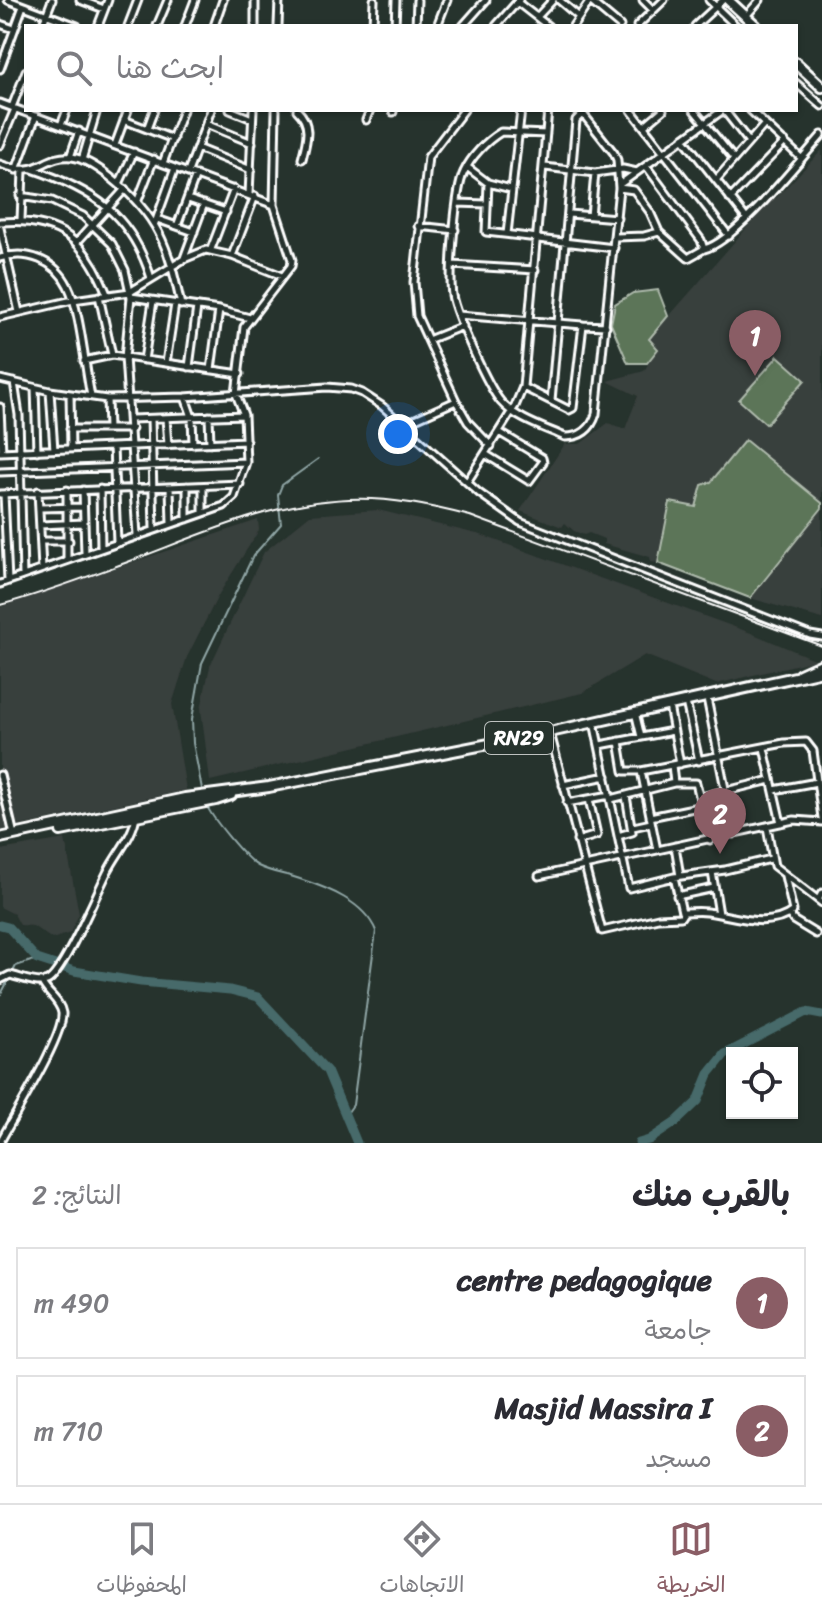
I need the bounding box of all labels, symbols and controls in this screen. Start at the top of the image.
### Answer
search box [24,24,798,112]
text: ابحث هنا [116,41,224,95]
icon: search [52,46,96,90]
pin: 1 [729,310,781,376]
your location [378,414,418,454]
road number: RN29 [485,722,553,754]
pin: 2 [694,788,746,854]
map controls [726,1047,798,1119]
button: locate [726,1047,798,1119]
text: بالقرب منك [632,1165,790,1225]
text: النتائج: 2 [32,1172,122,1218]
text: centre pedagogique [457,1253,712,1307]
text: 490 m [34,1280,109,1326]
text: 1 [756,1280,768,1326]
text: جامعة [644,1307,712,1353]
text: Masjid Massira I [495,1381,712,1435]
text: 710 m [34,1408,103,1454]
text: 2 [755,1408,770,1454]
text: مسجد [645,1435,712,1481]
tab: المحفوظات [96,1517,187,1604]
tab: الاتجاهات [380,1517,464,1604]
tab: الخريطة [657,1517,726,1604]

